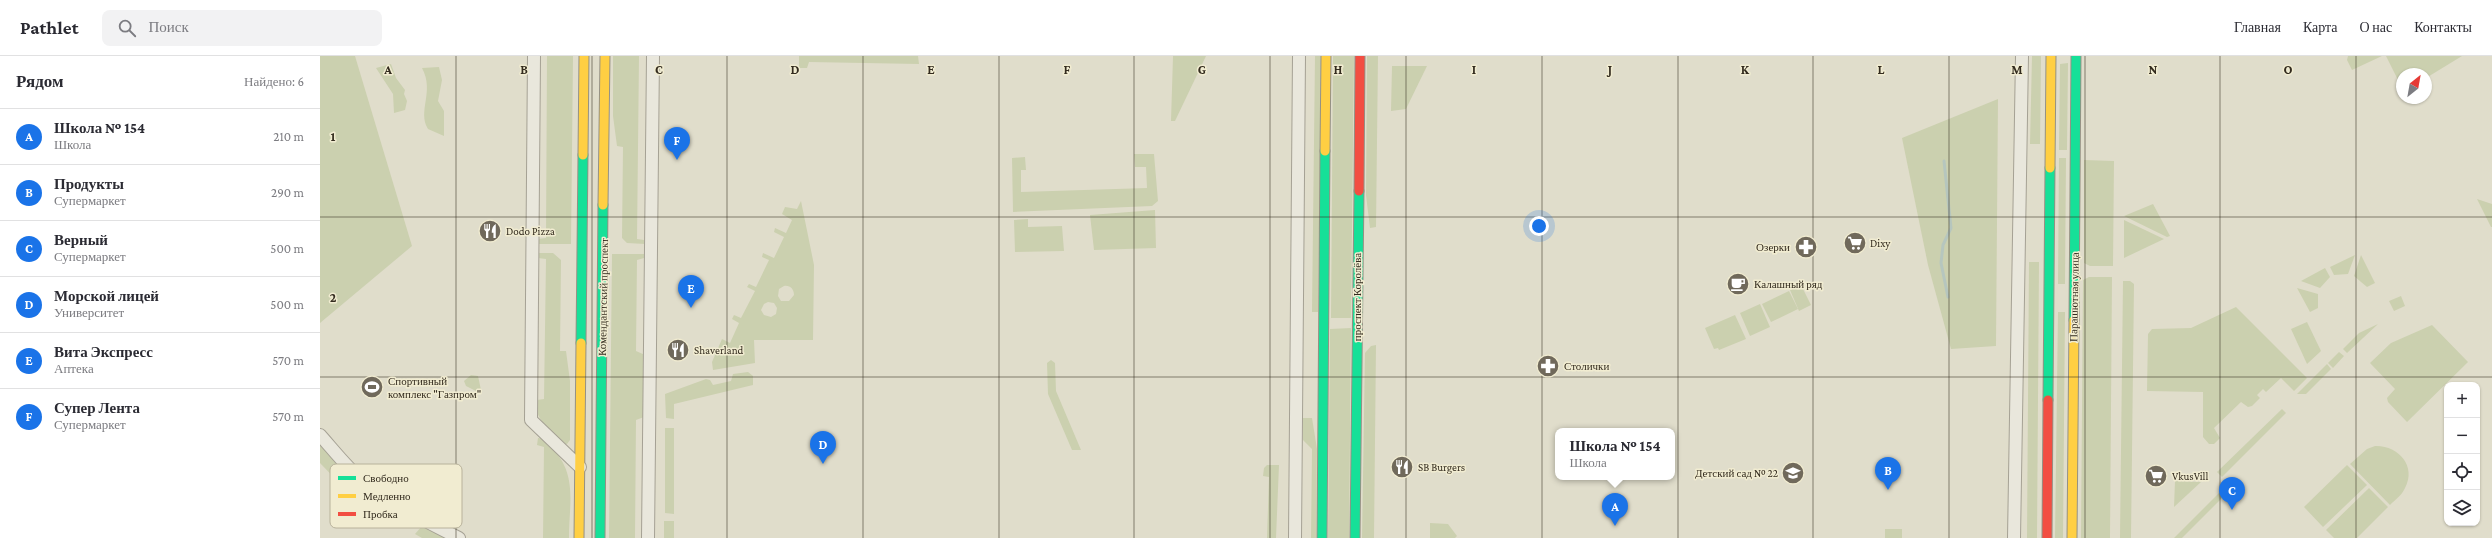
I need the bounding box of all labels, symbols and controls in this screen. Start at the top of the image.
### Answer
search box [102,10,382,46]
text: Pathlet [20,17,78,38]
icon: search [116,17,138,39]
text: Поиск [148,19,189,35]
text: Главная [2234,19,2281,35]
text: Карта [2303,19,2338,35]
text: О нас [2360,19,2392,35]
text: Контакты [2414,19,2472,35]
text: A [383,62,392,77]
text: B [520,62,528,77]
text: C [655,62,663,77]
text: D [791,62,800,77]
text: E [927,62,935,77]
text: F [1064,62,1071,77]
text: G [1198,62,1206,77]
text: H [1334,62,1343,77]
text: I [1472,62,1476,77]
text: J [1606,62,1612,77]
text: K [1741,62,1750,77]
text: L [1878,62,1885,77]
text: M [2011,62,2023,77]
text: N [2149,62,2158,77]
text: O [2284,62,2293,77]
north arrow [2396,68,2432,104]
text: Рядом [16,72,64,91]
text: Найдено: 6 [244,74,304,89]
text: Школа № 154 [54,120,145,136]
pin: F [664,127,690,160]
text: A [25,129,33,144]
text: 210 m [273,129,304,144]
text: 1 [331,129,336,144]
text: Школа [54,137,91,152]
text: Продукты [54,176,124,192]
text: B [25,185,33,200]
text: 290 m [271,185,304,200]
text: Супермаркет [54,193,126,208]
your location [1529,216,1549,236]
restaurant icon: Dodo Pizza [477,218,503,244]
place label: Dodo Pizza [506,225,555,237]
supermarket icon: Dixy [1842,230,1868,256]
text: Верный [54,232,108,248]
pharmacy icon: Озерки [1793,234,1819,260]
place label: Dixy [1870,237,1891,250]
street label: Комендантский проспект [596,238,610,356]
text: C [25,241,33,256]
text: 500 m [270,241,304,256]
place label: Озерки [1756,241,1790,253]
text: Супермаркет [54,249,126,264]
street label: Парашютная улица [2067,252,2081,342]
street label: проспект Королёва [1351,253,1363,341]
cafe icon: Калашный ряд [1725,271,1751,297]
pin: E [678,275,704,308]
place label: Калашный ряд [1754,278,1823,290]
text: Морской лицей [54,288,159,304]
text: 2 [330,290,337,305]
text: D [25,297,33,312]
text: 500 m [270,297,304,312]
text: Университет [54,305,124,320]
restaurant icon: Shaverland [665,337,691,363]
text: Вита Экспресс [54,344,153,360]
place label: Shaverland [694,344,744,356]
text: E [25,353,33,368]
text: 570 m [272,353,304,368]
pharmacy icon: Столички [1535,353,1561,379]
place label: Столички [1564,360,1609,372]
text: Аптека [54,361,94,376]
sports icon: Спортивный комплекс "Газпром" [359,374,385,400]
place label: Спортивный комплекс "Газпром" [388,375,481,400]
map controls [2444,382,2480,526]
button: + [2444,382,2480,418]
text: Супер Лента [54,400,140,416]
text: F [26,409,32,424]
text: 570 m [272,409,304,424]
text: Супермаркет [54,417,126,432]
button: − [2444,418,2480,454]
popup [1555,428,1675,480]
pin: D [810,431,836,464]
text: Школа № 154 [1569,438,1661,454]
restaurant icon: SB Burgers [1389,454,1415,480]
button: locate [2444,454,2480,490]
text: Школа [1569,455,1607,470]
pin: B [1875,457,1901,490]
school or university icon: Детский сад № 22 [1780,460,1806,486]
place label: SB Burgers [1418,461,1465,474]
supermarket icon: VkusVill [2143,463,2169,489]
legend [330,464,462,528]
place label: Детский сад № 22 [1695,467,1778,479]
place label: VkusVill [2172,470,2209,482]
text: Свободно [363,472,409,484]
pin: C [2219,477,2245,510]
text: Медленно [363,490,411,502]
button: layers [2444,490,2480,526]
pin: A [1602,493,1628,526]
text: Пробка [363,508,398,520]

